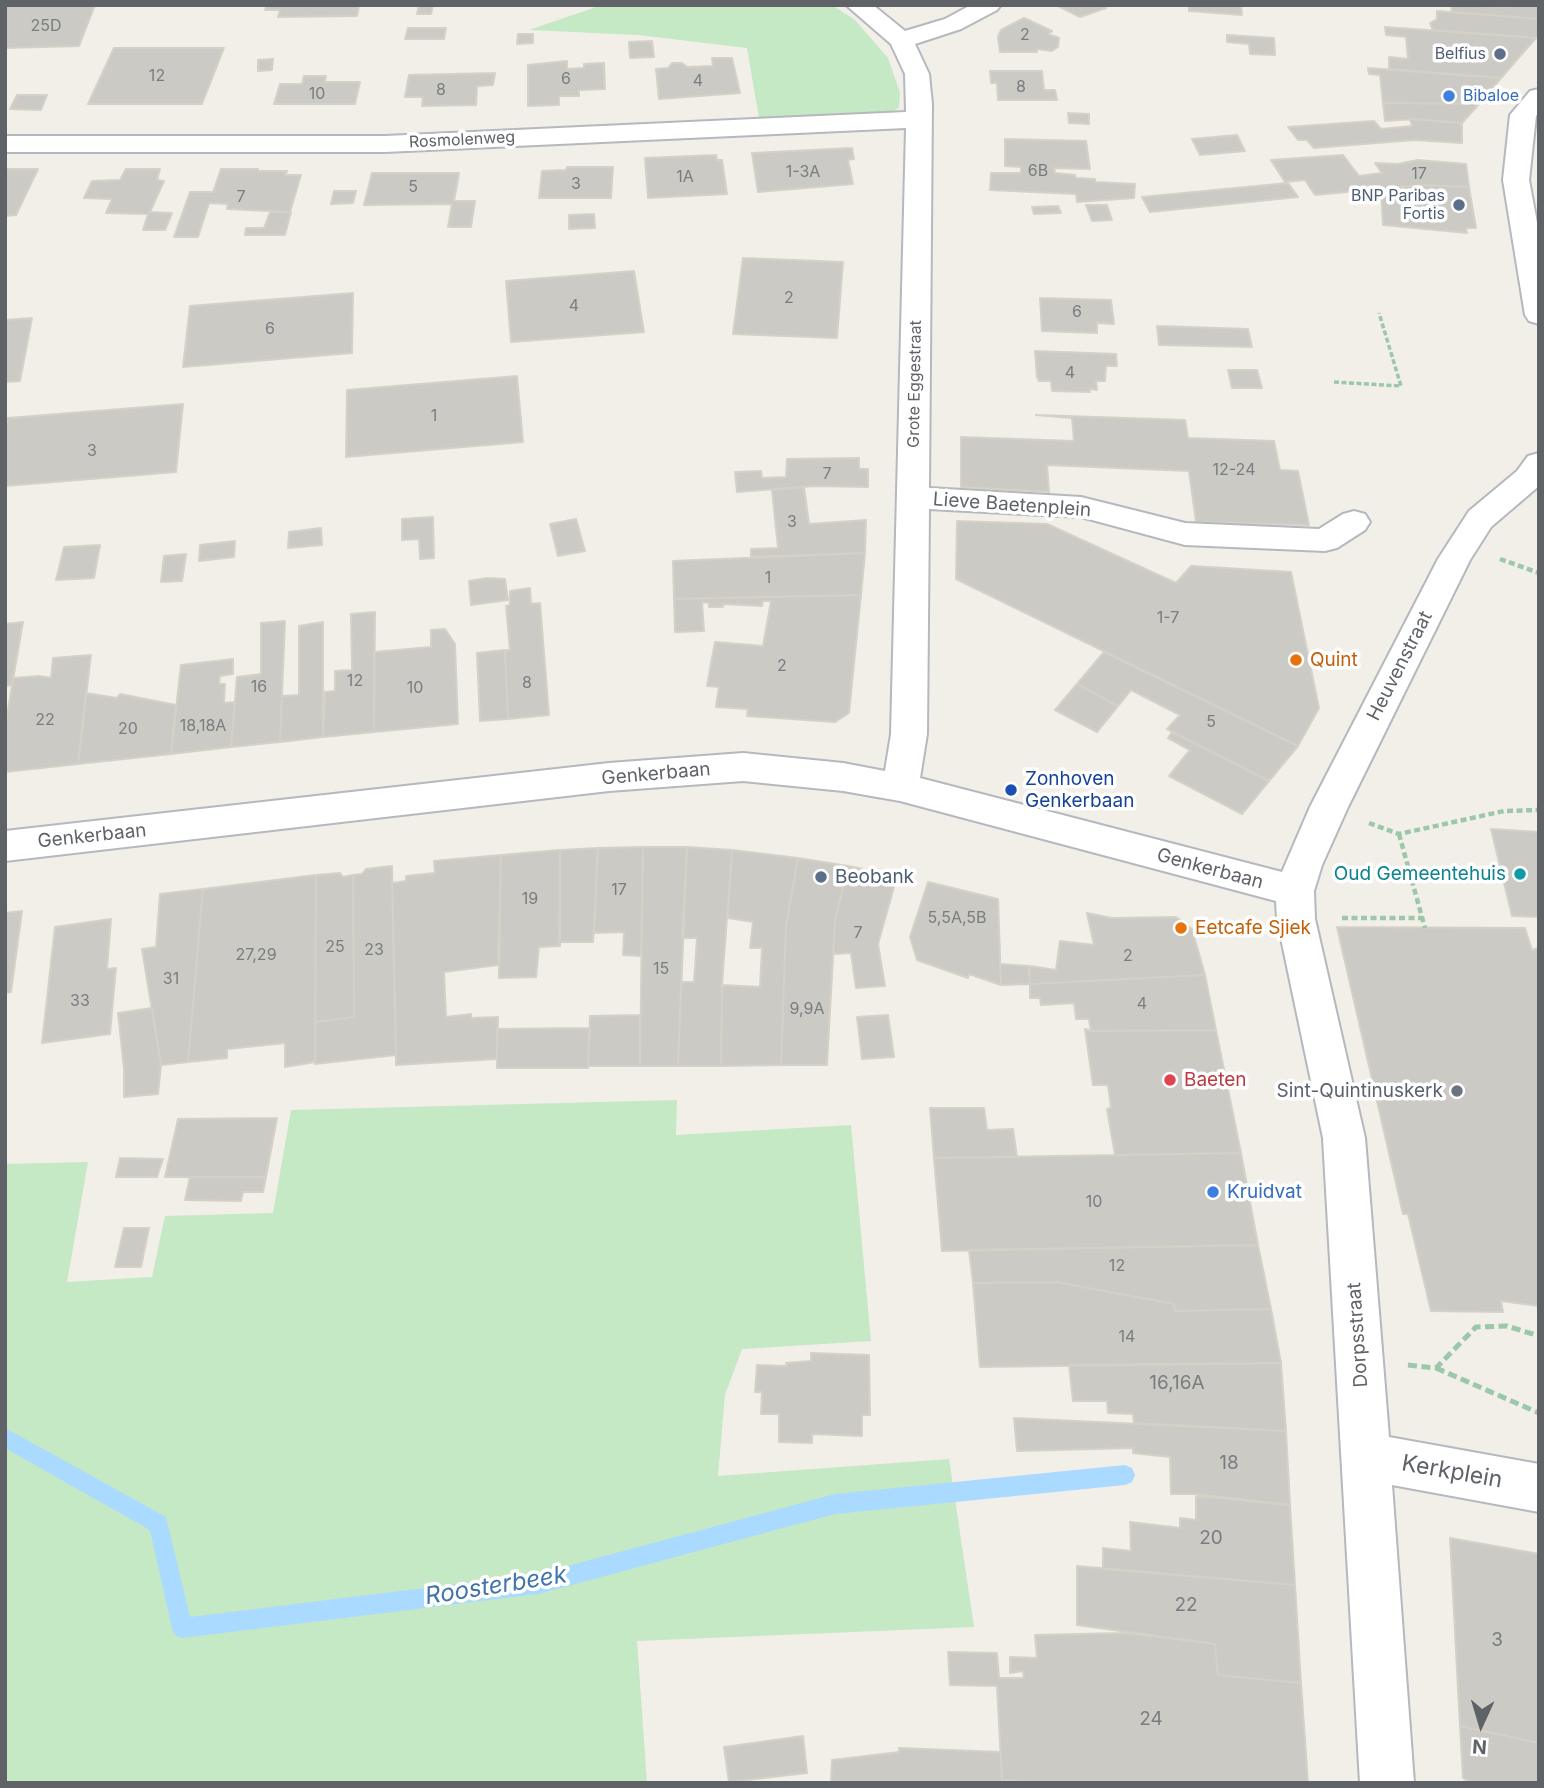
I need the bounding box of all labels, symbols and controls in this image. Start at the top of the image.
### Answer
house number: 25D [30,16,62,36]
house number: 2 [1020,25,1030,45]
place label: Belfius [1435,44,1486,64]
marker: Belfius [1492,46,1508,62]
house number: 12 [149,66,165,86]
house number: 6 [561,69,571,89]
house number: 4 [693,71,703,91]
house number: 8 [1016,77,1026,97]
house number: 8 [436,80,446,100]
house number: 10 [309,84,325,104]
place label: Bibaloe [1463,86,1519,106]
marker: Bibaloe [1441,88,1457,104]
street label: Rosmolenweg [408,128,516,152]
house number: 6B [1028,161,1048,181]
house number: 1-3A [786,162,820,182]
house number: 17 [1411,164,1427,184]
house number: 1A [676,167,694,187]
house number: 3 [571,174,581,194]
house number: 5 [408,177,418,197]
place label: BNP Paribas Fortis [1351,186,1445,224]
house number: 7 [236,187,246,207]
marker: BNP Paribas Fortis [1451,197,1467,213]
house number: 2 [784,288,794,308]
house number: 4 [569,296,579,316]
house number: 6 [1072,302,1082,322]
house number: 6 [265,319,275,339]
street label: Grote Eggestraat [904,320,926,448]
house number: 4 [1065,363,1075,383]
house number: 1 [431,406,437,426]
house number: 3 [87,441,97,461]
house number: 12-24 [1213,460,1255,480]
house number: 7 [822,464,832,484]
street label: Lieve Baetenplein [932,488,1092,522]
house number: 3 [787,512,797,532]
house number: 1 [765,568,771,588]
street label: Heuvenstraat [1363,607,1437,725]
house number: 1-7 [1157,608,1179,628]
place label: Quint [1310,649,1358,671]
marker: Quint [1288,652,1304,668]
house number: 2 [777,656,787,676]
house number: 12 [347,671,363,691]
house number: 8 [522,673,532,693]
house number: 16 [251,677,267,697]
house number: 10 [407,678,423,698]
house number: 22 [35,710,55,730]
house number: 5 [1206,712,1216,732]
house number: 18,18A [180,716,226,736]
house number: 20 [118,719,138,739]
street label: Genkerbaan [601,758,711,790]
place label: Zonhoven Genkerbaan [1025,768,1134,812]
marker: Zonhoven Genkerbaan [1003,782,1019,798]
street label: Genkerbaan [36,819,148,853]
street label: Genkerbaan [1154,844,1266,894]
place label: Oud Gemeentehuis [1334,863,1506,885]
place label: Beobank [835,866,914,888]
marker: Oud Gemeentehuis [1512,866,1528,882]
marker: Beobank [813,869,829,885]
house number: 17 [611,880,627,900]
house number: 19 [522,889,538,909]
house number: 5,5A,5B [927,908,987,928]
place label: Eetcafe Sjiek [1195,917,1311,939]
marker: Eetcafe Sjiek [1173,920,1189,936]
house number: 7 [853,923,863,943]
house number: 25 [325,937,345,957]
house number: 23 [364,940,384,960]
house number: 27,29 [235,945,277,965]
house number: 2 [1123,946,1133,966]
house number: 15 [653,959,669,979]
house number: 31 [163,969,179,989]
house number: 33 [70,991,90,1011]
house number: 4 [1137,994,1147,1014]
house number: 9,9A [790,999,824,1019]
place label: Baeten [1184,1069,1247,1091]
marker: Baeten [1162,1072,1178,1088]
place label: Sint-Quintinuskerk [1277,1080,1443,1102]
marker: Sint-Quintinuskerk [1449,1083,1465,1099]
place label: Kruidvat [1227,1181,1302,1203]
marker: Kruidvat [1205,1184,1221,1200]
house number: 10 [1086,1192,1102,1212]
house number: 12 [1109,1256,1125,1276]
street label: Dorpsstraat [1343,1282,1373,1388]
house number: 14 [1119,1327,1135,1347]
house number: 16,16A [1149,1372,1205,1394]
street label: Kerkplein [1399,1450,1505,1494]
house number: 18 [1219,1452,1239,1474]
house number: 20 [1199,1527,1223,1549]
water label: Roosterbeek [423,1561,569,1611]
house number: 22 [1174,1594,1198,1616]
house number: 3 [1491,1629,1503,1651]
north arrow [1446,1690,1516,1760]
house number: 24 [1139,1708,1163,1730]
text: N [1471,1734,1488,1758]

